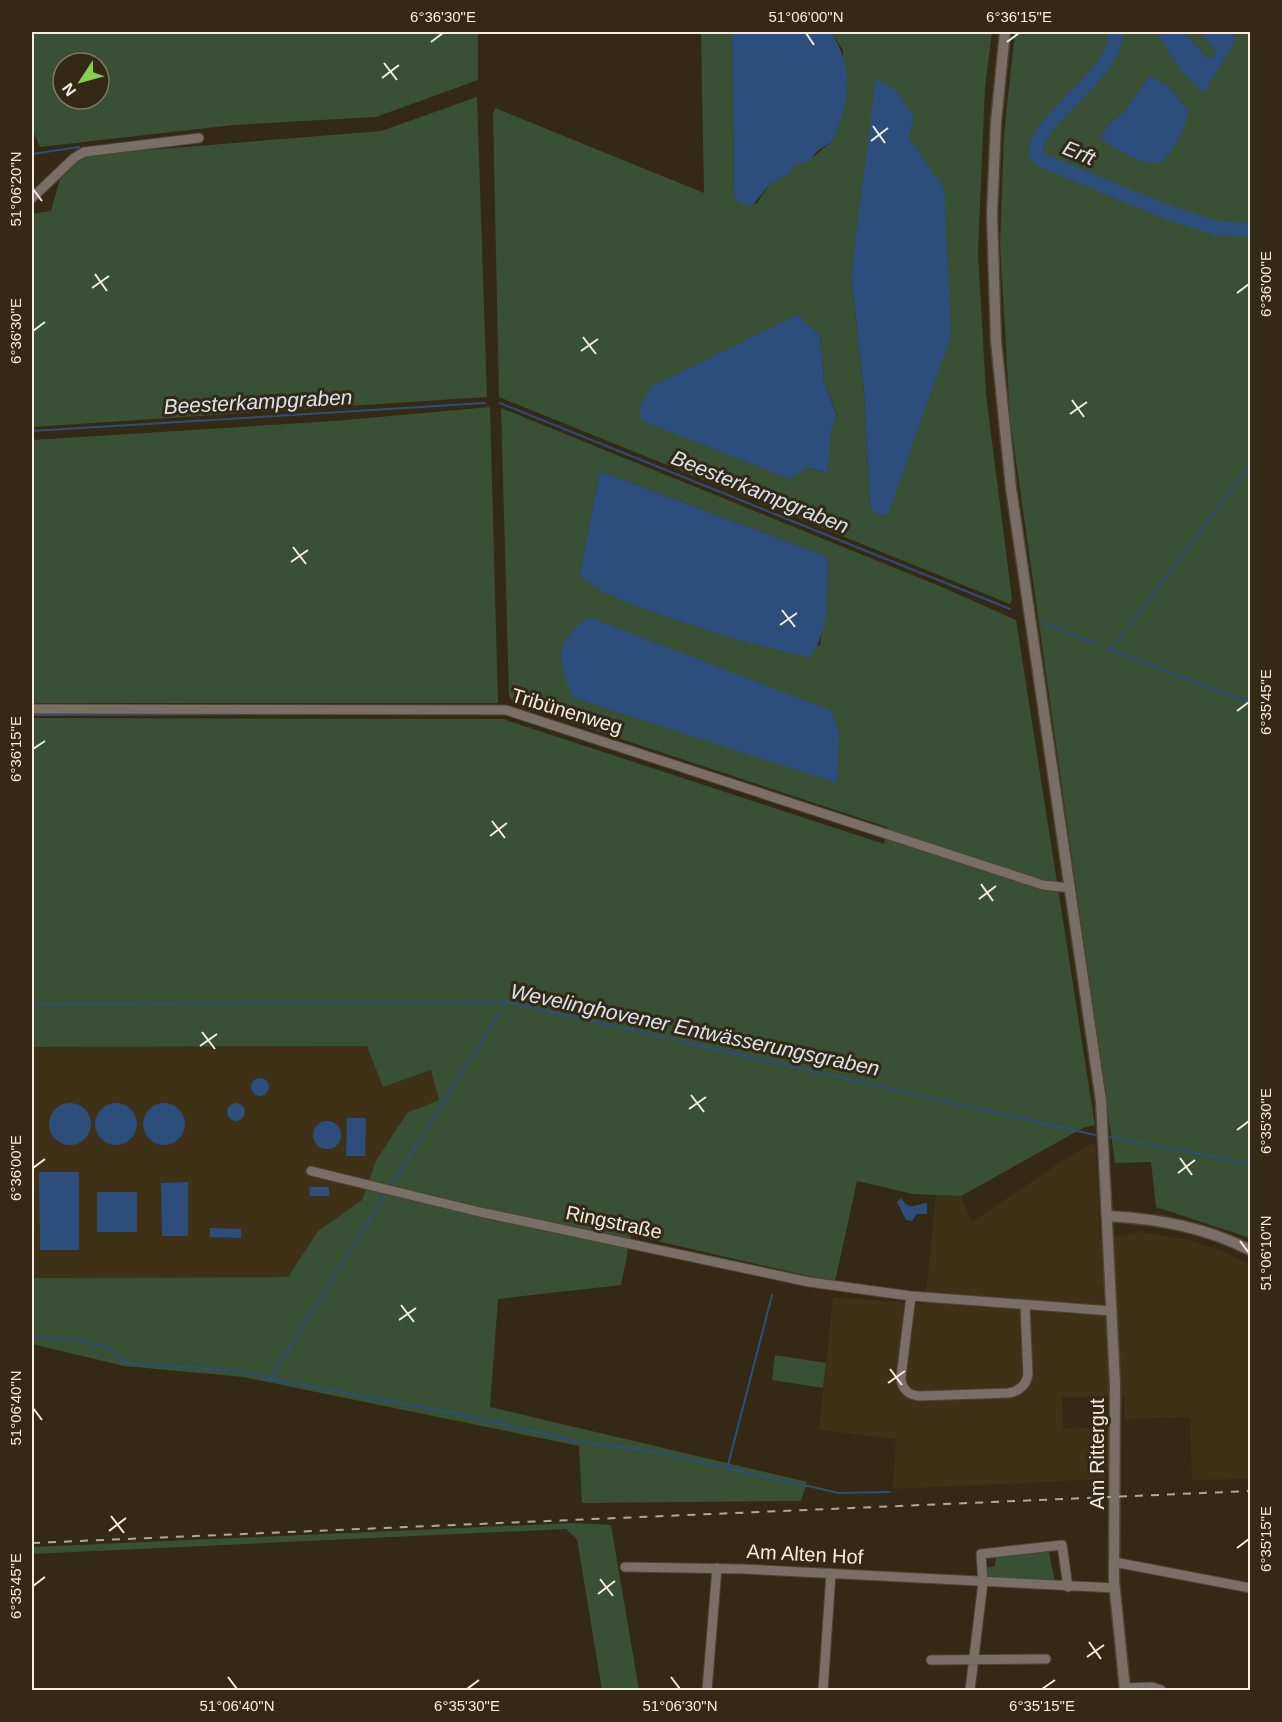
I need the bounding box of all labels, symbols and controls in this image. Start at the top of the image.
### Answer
text: 6°36'30"E [410,8,476,25]
text: 51°06'00"N [768,8,844,25]
text: 6°36'15"E [986,8,1052,25]
north arrow [51,51,111,111]
text: N [59,80,80,99]
water label: Erft [1060,136,1100,170]
text: 51°06'20"N [7,151,24,227]
text: 6°36'00"E [1257,251,1274,317]
text: 6°36'30"E [7,298,24,364]
water label: Beesterkampgraben [163,385,353,418]
water label: Beesterkampgraben [668,445,852,538]
text: 6°35'45"E [1257,669,1274,735]
street label: Tribünenweg [509,684,625,738]
text: 6°36'15"E [7,716,24,782]
water label: Wevelinghovener Entwässerungsgraben [508,979,882,1080]
text: 6°35'30"E [1257,1088,1274,1154]
text: 6°36'00"E [7,1135,24,1201]
street label: Ringstraße [564,1201,664,1243]
text: 51°06'10"N [1257,1215,1274,1291]
text: 51°06'40"N [7,1370,24,1446]
street label: Am Rittergut [1086,1398,1108,1510]
text: 6°35'15"E [1257,1506,1274,1572]
street label: Am Alten Hof [746,1540,864,1568]
text: 6°35'45"E [7,1553,24,1619]
text: 51°06'40"N [199,1697,275,1714]
text: 6°35'30"E [434,1697,500,1714]
text: 51°06'30"N [642,1697,718,1714]
text: 6°35'15"E [1009,1697,1075,1714]

